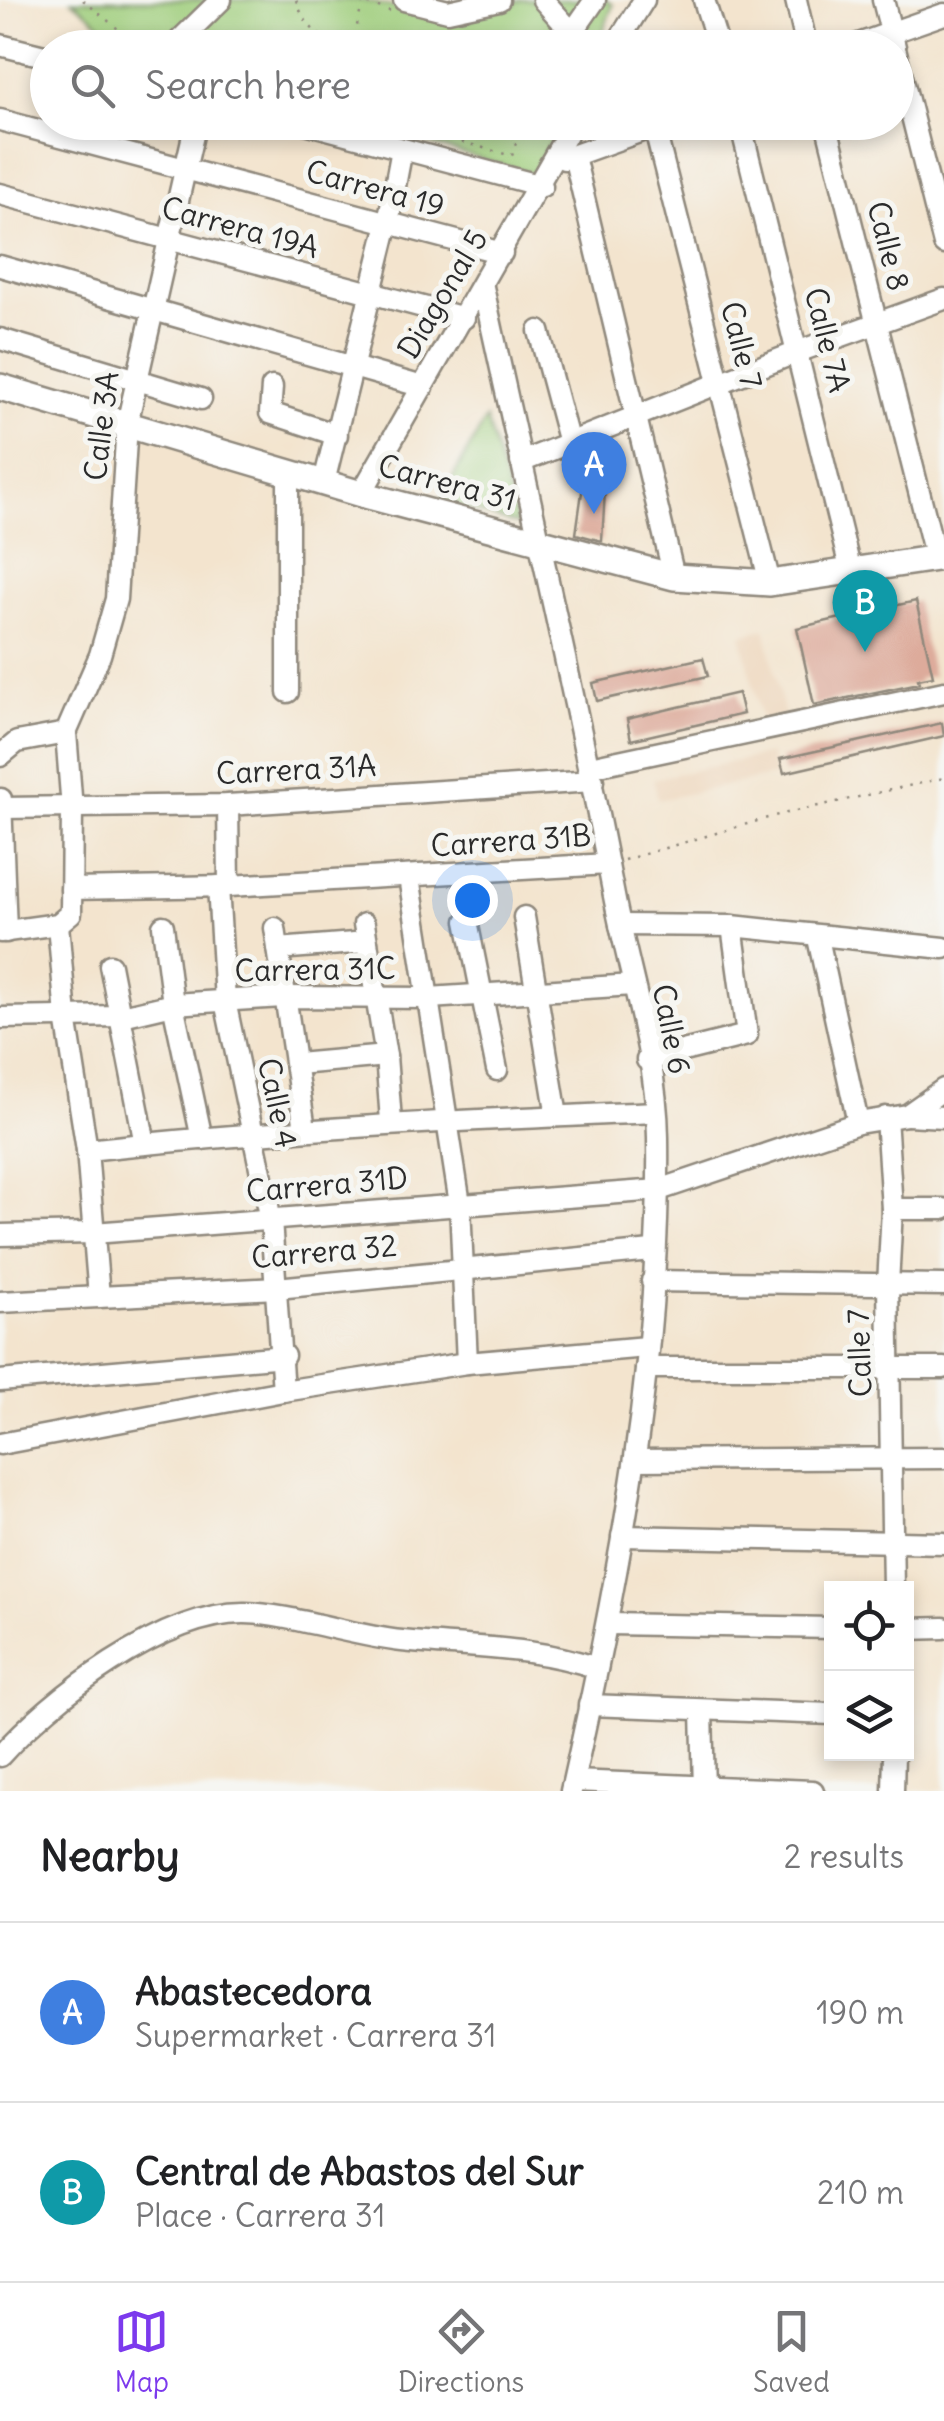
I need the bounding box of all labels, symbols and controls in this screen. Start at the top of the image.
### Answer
search box [30,30,914,140]
icon: search [65,58,120,113]
text: Search here [145,62,351,109]
street label: Carrera 19 [302,151,449,225]
street label: Carrera 19A [158,188,323,266]
street label: Calle 8 [860,197,918,294]
street label: Diagonal 5 [389,222,496,365]
street label: Calle 7A [797,283,859,396]
street label: Calle 7 [713,297,771,392]
street label: Calle 3A [75,369,127,483]
pin: A [562,432,626,514]
street label: Carrera 31 [374,445,520,519]
pin: B [832,570,898,652]
street label: Carrera 31A [215,746,377,792]
street label: Carrera 31B [429,815,592,865]
your location [447,875,498,926]
street label: Carrera 31C [234,949,396,989]
street label: Calle 6 [645,981,699,1077]
street label: Calle 4 [250,1054,306,1151]
street label: Carrera 31D [244,1158,409,1210]
street label: Carrera 32 [250,1226,398,1276]
street label: Calle 7 [838,1308,880,1398]
map controls [824,1581,914,1761]
button: locate [824,1581,914,1671]
button: layers [824,1671,914,1761]
text: Nearby [40,1830,179,1882]
text: 2 results [784,1836,904,1877]
text: Abastecedora [135,1968,372,2015]
text: A [62,1992,83,2033]
text: 190 m [816,1992,904,2033]
text: Supermarket · Carrera 31 [135,2015,496,2056]
text: Central de Abastos del Sur [135,2148,584,2195]
text: B [62,2172,83,2213]
text: 210 m [817,2172,904,2213]
text: Place · Carrera 31 [135,2195,385,2236]
tab: Map [114,2304,169,2400]
tab: Directions [398,2304,524,2400]
tab: Saved [753,2304,830,2400]

